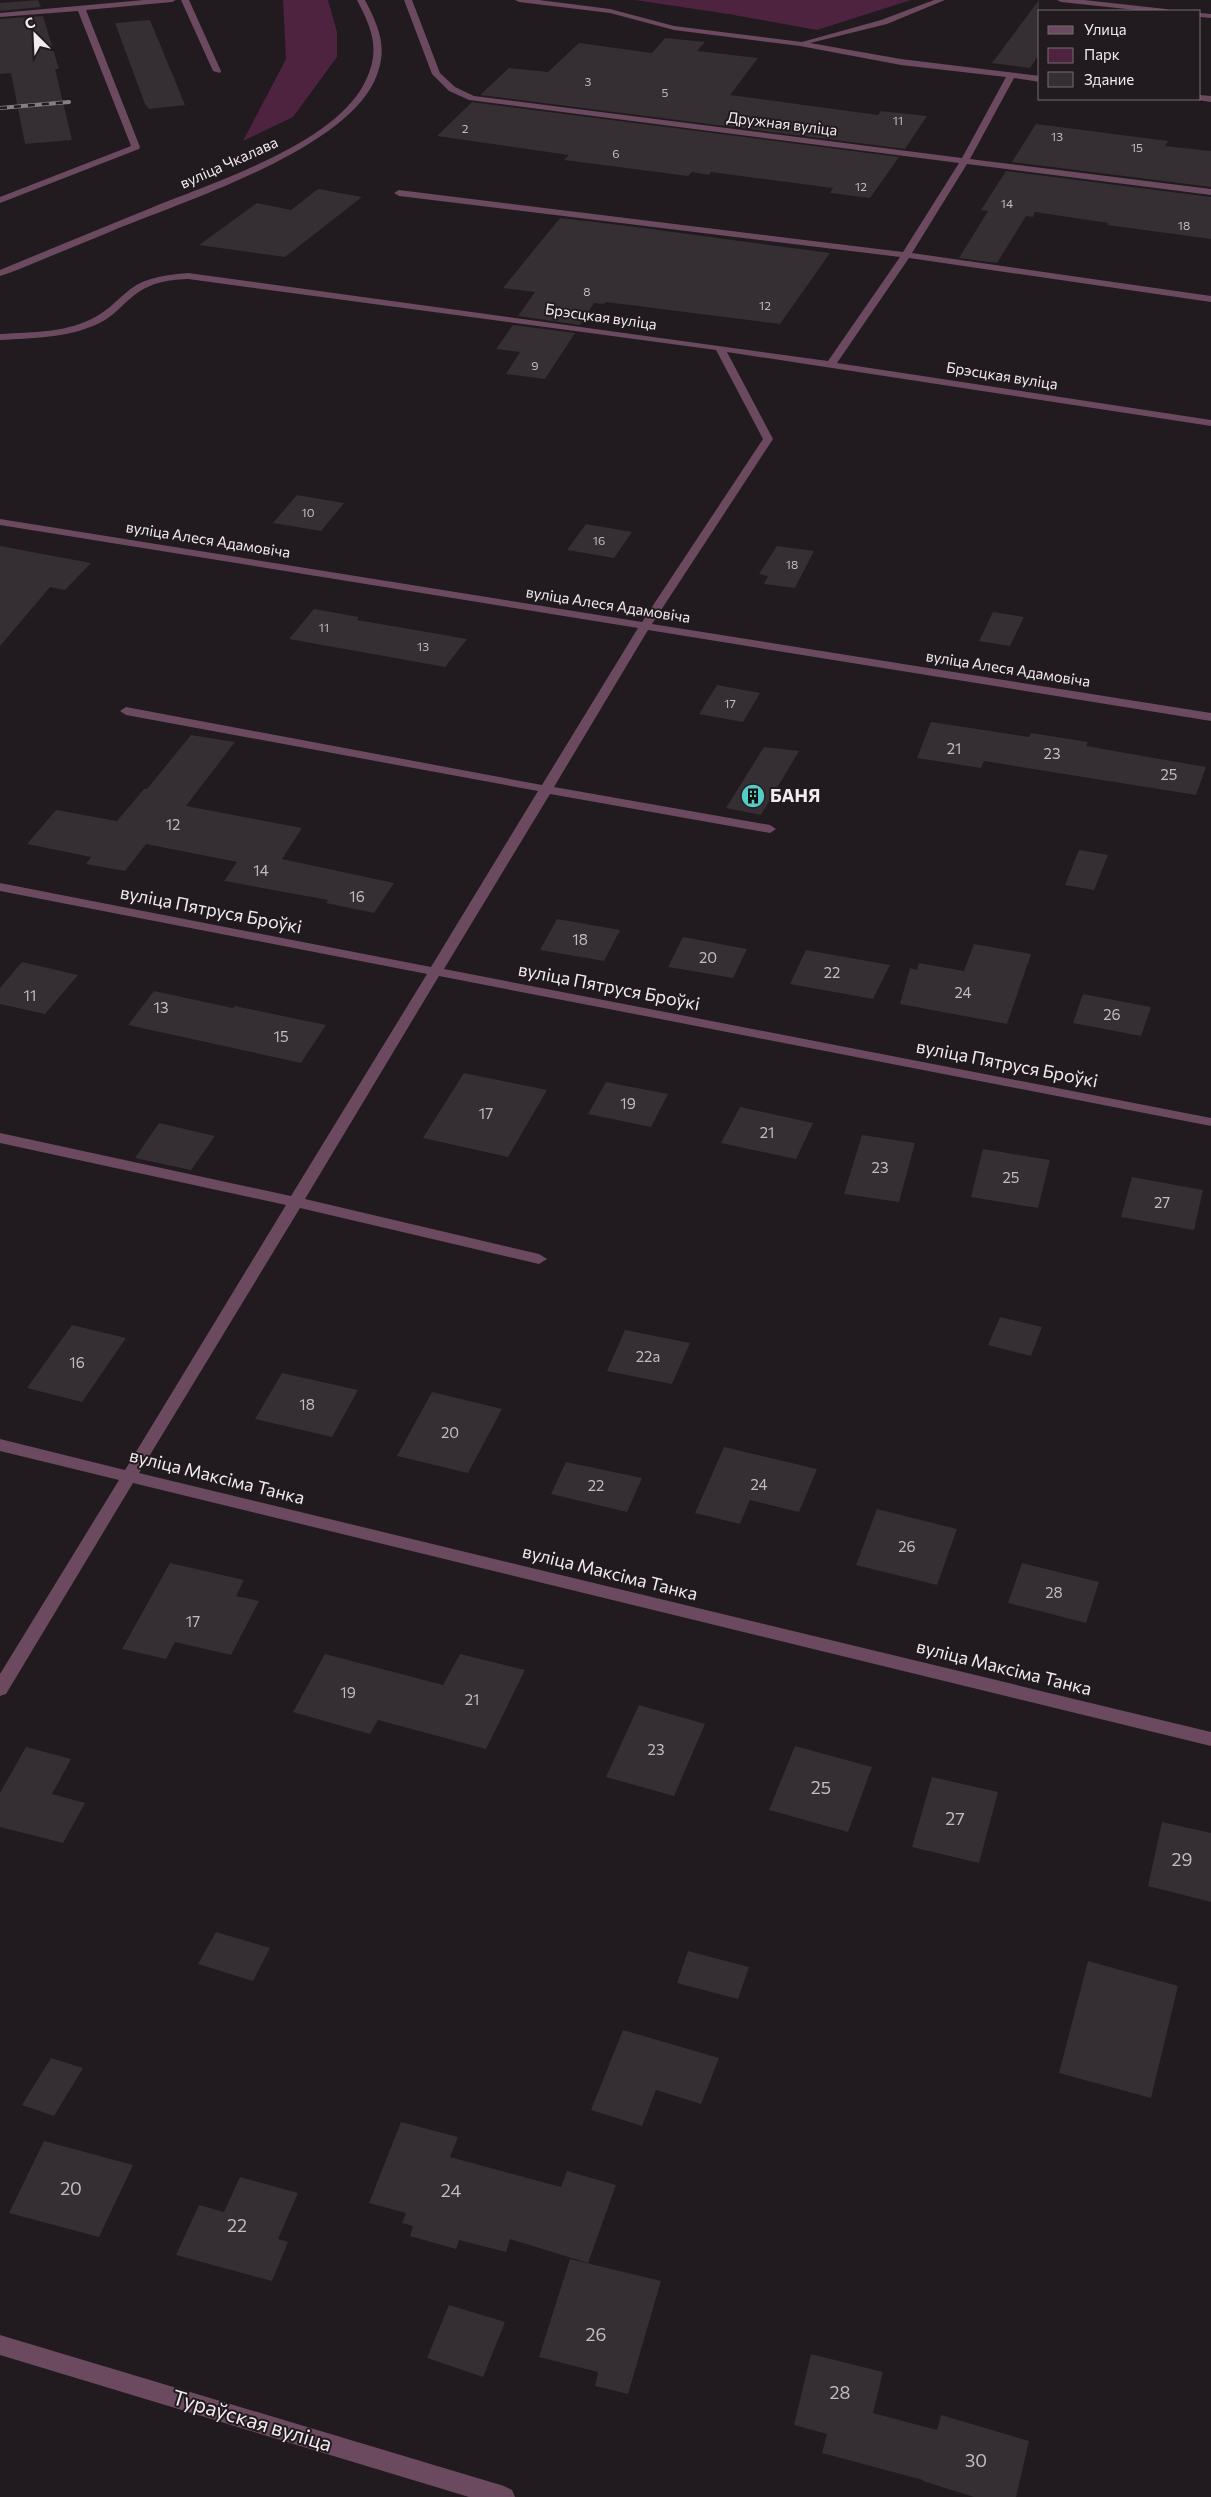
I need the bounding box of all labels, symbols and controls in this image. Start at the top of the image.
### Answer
north arrow [10,10,60,60]
legend [1038,10,1201,100]
text: С [22,13,37,32]
text: Улица [1084,20,1126,38]
text: Парк [1084,45,1120,63]
text: Здание [1084,70,1134,88]
house number: 3 [585,74,592,88]
house number: 5 [662,85,669,99]
street label: Дружная вуліца [726,107,838,139]
house number: 11 [893,113,903,127]
house number: 2 [462,121,469,135]
house number: 13 [1051,129,1063,143]
street label: вуліца Чкалава [177,132,280,192]
house number: 15 [1131,140,1143,154]
house number: 6 [612,146,620,160]
house number: 12 [855,179,867,193]
house number: 14 [1001,196,1013,210]
house number: 18 [1178,218,1190,232]
house number: 8 [583,284,591,298]
house number: 12 [759,298,771,312]
street label: Брэсцкая вуліца [544,299,658,333]
street label: Брэсцкая вуліца [945,357,1059,393]
house number: 9 [531,358,539,372]
house number: 10 [302,505,315,519]
street label: вуліца Алеся Адамовіча [125,517,292,561]
house number: 16 [593,533,605,547]
house number: 18 [786,557,798,571]
street label: вуліца Алеся Адамовіча [525,582,692,626]
house number: 11 [319,620,329,634]
house number: 13 [417,639,429,653]
street label: вуліца Алеся Адамовіча [925,646,1092,690]
house number: 17 [724,696,736,710]
house number: 21 [947,739,961,757]
house number: 23 [1044,744,1060,762]
house number: 25 [1161,765,1177,783]
building icon: БАНЯ [740,783,766,809]
place label: БАНЯ [770,784,820,806]
house number: 12 [166,815,180,833]
house number: 14 [253,861,269,879]
street label: вуліца Пятруся Броўкі [118,881,304,937]
house number: 16 [349,887,365,905]
house number: 18 [572,930,588,948]
house number: 20 [699,948,717,966]
street label: вуліца Пятруся Броўкі [516,958,702,1014]
house number: 22 [824,963,840,981]
house number: 24 [954,983,972,1001]
house number: 11 [24,986,36,1004]
house number: 13 [154,998,168,1016]
house number: 26 [1103,1005,1121,1023]
house number: 15 [273,1027,289,1045]
street label: вуліца Пятруся Броўкі [914,1035,1100,1091]
house number: 19 [620,1094,636,1112]
house number: 17 [479,1104,493,1122]
house number: 21 [760,1123,774,1141]
house number: 23 [872,1158,888,1176]
house number: 25 [1003,1168,1019,1186]
house number: 27 [1154,1193,1170,1211]
house number: 22а [636,1347,660,1365]
house number: 16 [69,1353,85,1371]
house number: 18 [299,1395,315,1413]
house number: 20 [441,1423,459,1441]
street label: вуліца Максіма Танка [127,1444,307,1508]
house number: 24 [750,1475,768,1493]
house number: 22 [588,1476,604,1494]
house number: 26 [898,1537,916,1555]
street label: вуліца Максіма Танка [520,1540,700,1604]
house number: 28 [1045,1583,1063,1601]
house number: 17 [186,1612,200,1630]
street label: вуліца Максіма Танка [914,1635,1094,1699]
house number: 19 [340,1683,356,1701]
house number: 21 [465,1690,479,1708]
house number: 23 [648,1740,664,1758]
house number: 25 [811,1776,831,1798]
house number: 27 [945,1807,965,1829]
house number: 29 [1172,1848,1192,1870]
house number: 20 [60,2177,82,2199]
house number: 24 [441,2179,461,2201]
house number: 22 [227,2214,247,2236]
house number: 26 [586,2323,606,2345]
house number: 28 [830,2381,851,2403]
street label: Тураўская вуліца [169,2383,335,2456]
house number: 30 [965,2449,987,2471]

